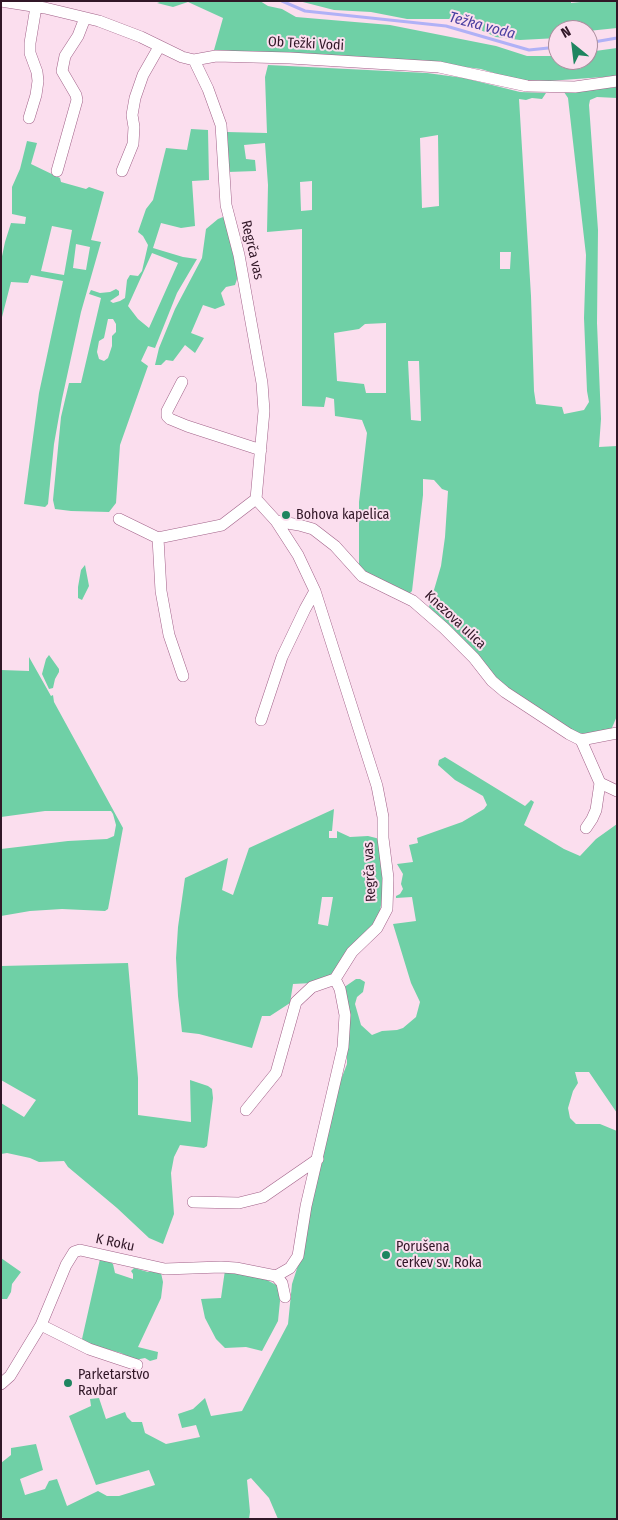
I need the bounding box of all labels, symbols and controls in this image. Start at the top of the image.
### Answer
water label: Težka voda [447,9,517,43]
north arrow [548,20,598,70]
text: N [558,23,574,42]
street label: Ob Težki Vodi [268,34,344,54]
street label: Regrča vas [237,219,267,281]
place label: Bohova kapelica [296,507,389,523]
marker: Bohova kapelica [280,509,292,521]
street label: Knezova ulica [421,587,489,653]
street label: Regrča vas [360,842,380,902]
street label: K Roku [94,1231,136,1255]
place label: Porušena cerkev sv. Roka [396,1239,482,1272]
marker: Porušena cerkev sv. Roka [380,1249,392,1261]
place label: Parketarstvo Ravbar [78,1367,150,1400]
marker: Parketarstvo Ravbar [62,1377,74,1389]

